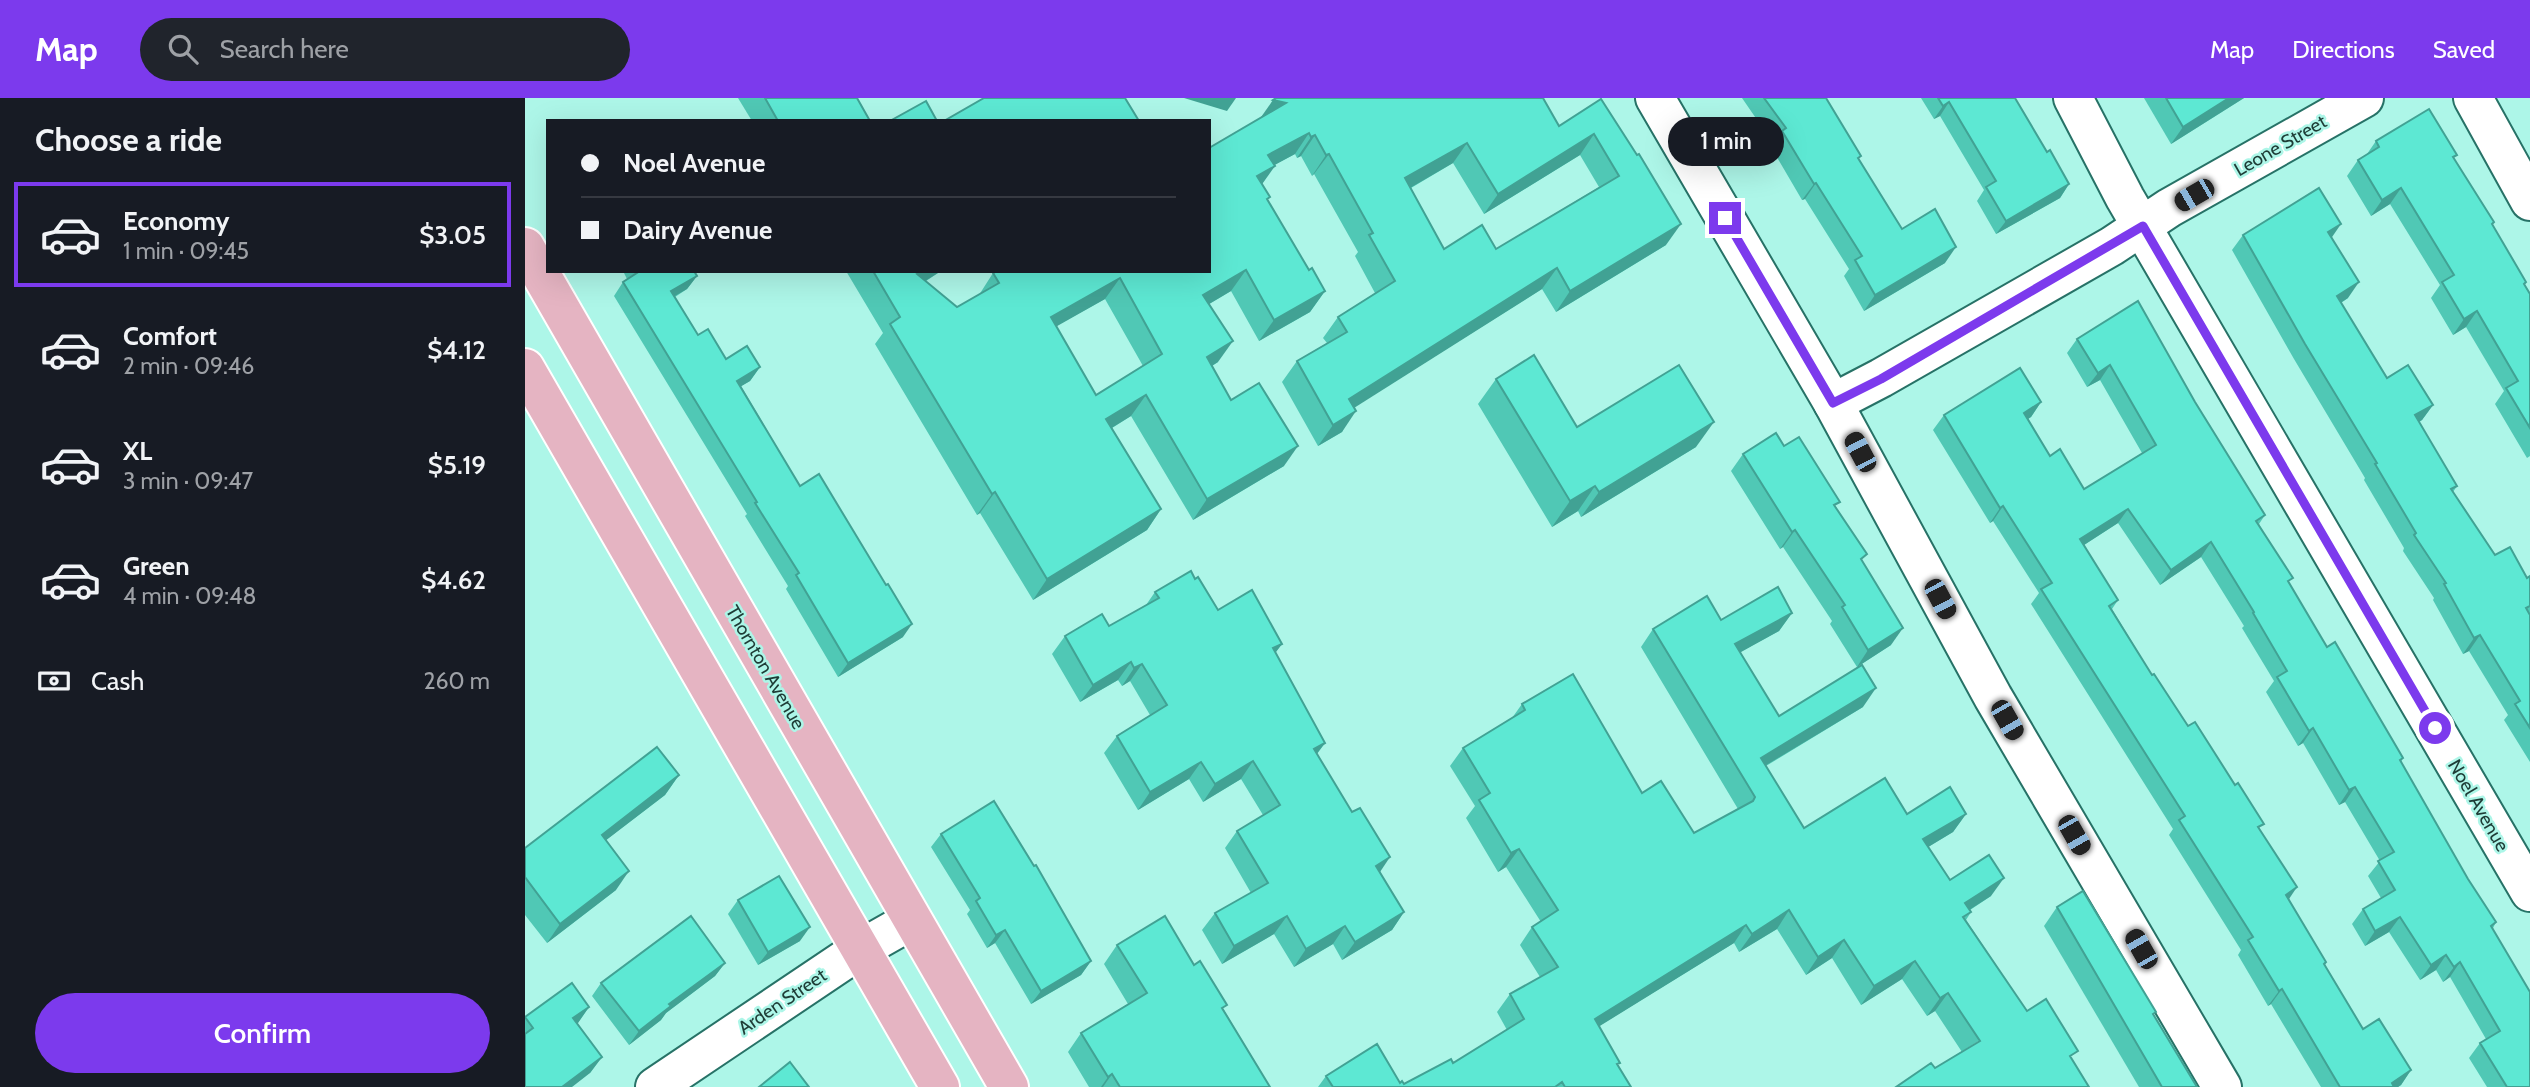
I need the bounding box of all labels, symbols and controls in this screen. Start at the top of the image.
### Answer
search box [140,18,630,81]
text: Map [35,29,98,69]
icon: search [164,30,202,68]
text: Search here [220,33,349,65]
text: Map [2210,35,2254,64]
text: Directions [2292,35,2395,64]
text: Saved [2433,35,2495,64]
street label: Leone Street [2230,109,2331,181]
callout: 1 min [1667,116,1783,166]
text: Choose a ride [35,120,222,159]
text: 1 min [1700,127,1752,155]
text: Noel Avenue [623,147,765,179]
car [2171,175,2218,215]
route end [1709,202,1741,234]
icon: car [39,203,102,266]
text: Economy [123,205,229,237]
text: Dairy Avenue [623,214,772,246]
text: $3.05 [419,219,486,251]
text: 1 min · 09:45 [123,237,249,265]
icon: car [39,318,102,381]
text: Comfort [123,320,217,352]
text: $4.12 [427,334,486,366]
text: 2 min · 09:46 [123,352,254,380]
car [1841,429,1880,475]
icon: car [39,433,102,496]
text: XL [123,435,152,467]
text: $5.19 [428,449,486,481]
text: 3 min · 09:47 [123,467,253,495]
icon: car [39,548,102,611]
text: Green [123,550,190,582]
text: $4.62 [421,564,486,596]
car [1921,576,1960,622]
text: 4 min · 09:48 [123,582,256,610]
street label: Thornton Avenue [721,601,810,733]
icon: cash [35,662,73,700]
text: Cash [91,665,144,697]
text: 260 m [423,667,490,695]
car [1988,697,2027,743]
route start [2419,712,2451,744]
street label: Noel Avenue [2443,755,2514,856]
car [2055,812,2094,858]
car [2122,926,2161,972]
street label: Arden Street [734,963,831,1039]
button: Confirm [35,993,490,1073]

